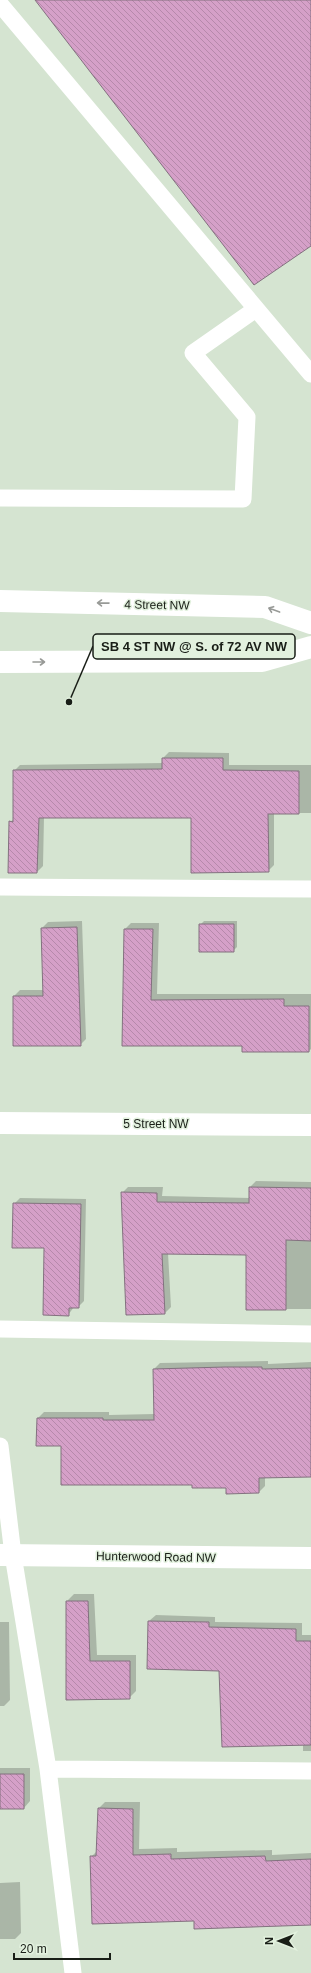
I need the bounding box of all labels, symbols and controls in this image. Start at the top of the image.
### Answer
street label: 4 Street NW [124,597,190,613]
one-way arrow [97,599,110,607]
one-way arrow [269,606,281,614]
callout: SB 4 ST NW @ S. of 72 AV NW [93,634,295,659]
text: SB 4 ST NW @ S. of 72 AV NW [101,639,288,654]
one-way arrow [32,658,45,666]
street label: 5 Street NW [123,1117,189,1131]
street label: Hunterwood Road NW [96,1549,217,1565]
north arrow [259,1921,299,1961]
scale bar [14,1935,110,1961]
text: N [263,1937,275,1945]
text: 20 m [20,1942,47,1956]

